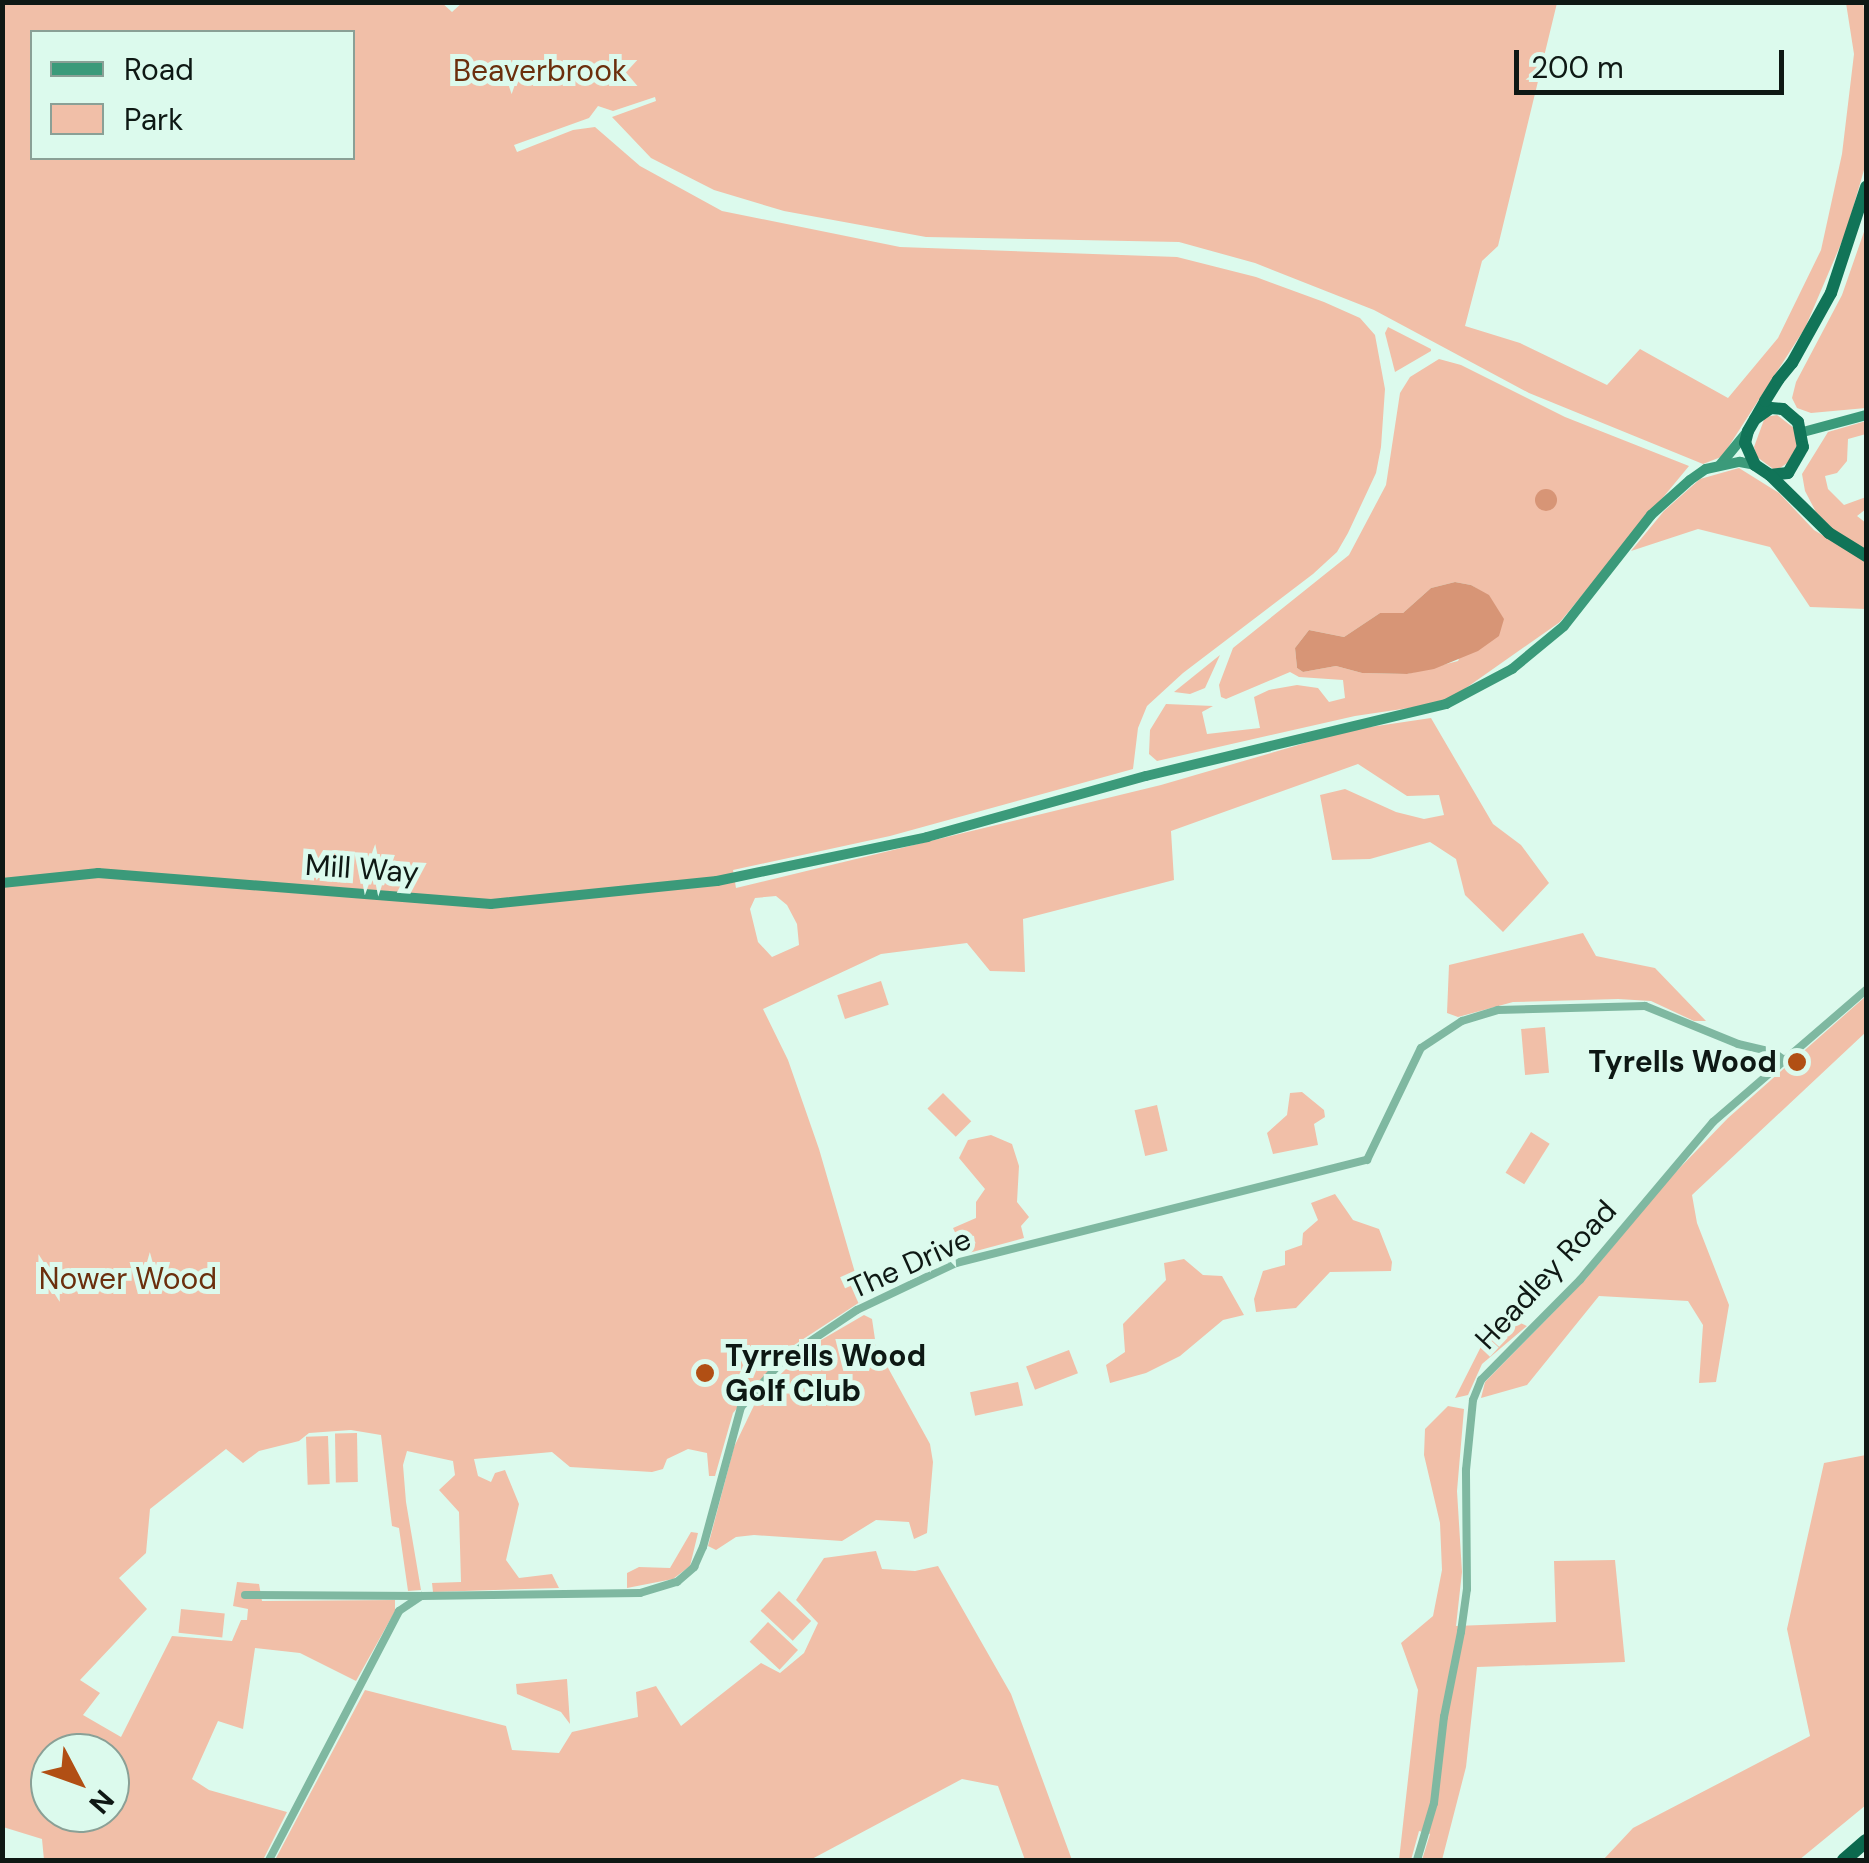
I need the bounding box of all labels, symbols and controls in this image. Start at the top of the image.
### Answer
legend [30,30,355,160]
scale bar [1519,30,1789,92]
text: 200 m [1531,48,1624,87]
text: Road [124,50,194,89]
park label: Beaverbrook [453,53,627,89]
text: Park [124,100,183,139]
street label: Mill Way [304,847,420,891]
place label: Tyrells Wood [1588,1044,1777,1080]
marker: Tyrells Wood [1786,1051,1808,1073]
street label: Headley Road [1468,1193,1624,1357]
street label: The Drive [843,1221,977,1307]
park label: Nower Wood [39,1261,217,1297]
place label: Tyrrells Wood Golf Club [725,1338,926,1408]
marker: Tyrrells Wood Golf Club [694,1362,716,1384]
north arrow [30,1733,130,1833]
text: N [81,1782,122,1822]

